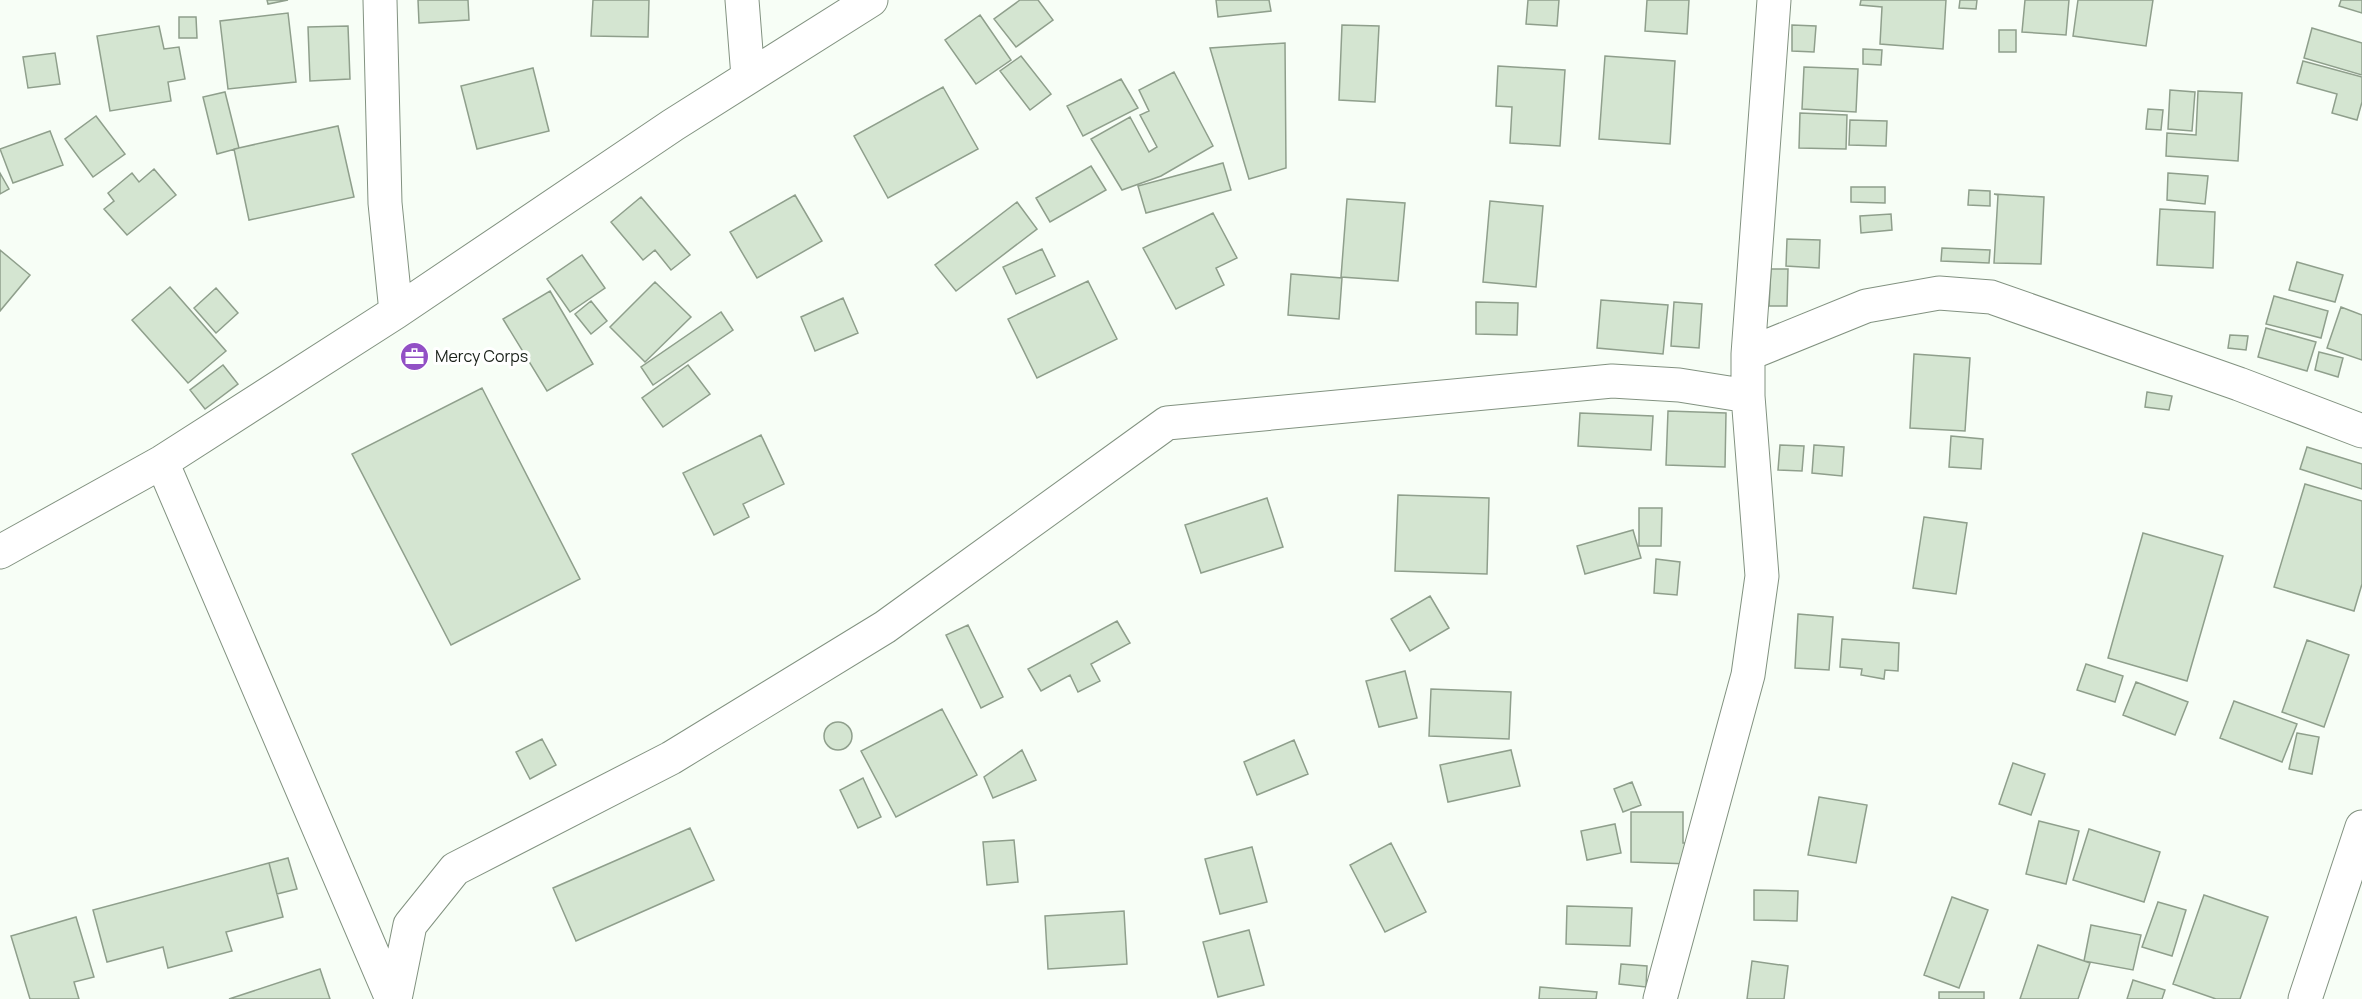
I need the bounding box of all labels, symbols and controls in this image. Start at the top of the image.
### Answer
office icon: Mercy Corps [398,340,430,372]
place label: Mercy Corps [435,345,528,367]

